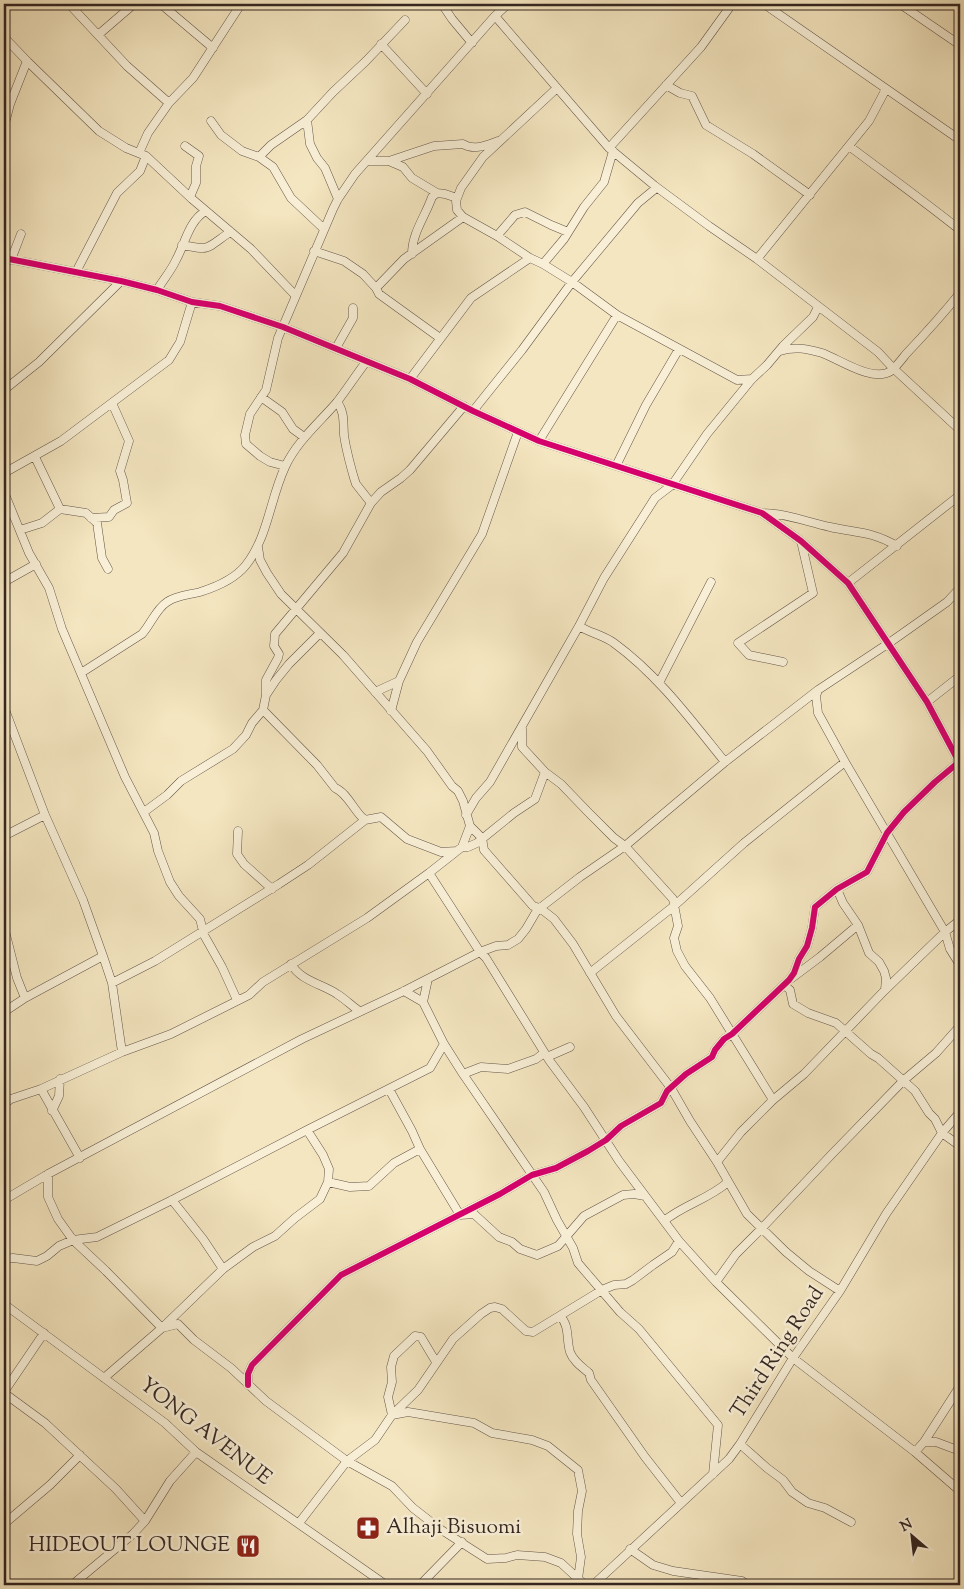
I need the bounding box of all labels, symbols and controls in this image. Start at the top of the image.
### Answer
street label: Third Ring Road [724,1281,832,1425]
street label: YONG AVENUE [132,1371,278,1493]
north arrow [886,1512,936,1562]
place label: Alhaji Bisuomi [386,1513,521,1543]
pharmacy icon: Alhaji Bisuomi [355,1515,381,1541]
text: N [897,1515,916,1538]
place label: HIDEOUT LOUNGE [29,1531,230,1561]
restaurant icon: HIDEOUT LOUNGE [235,1533,261,1559]

